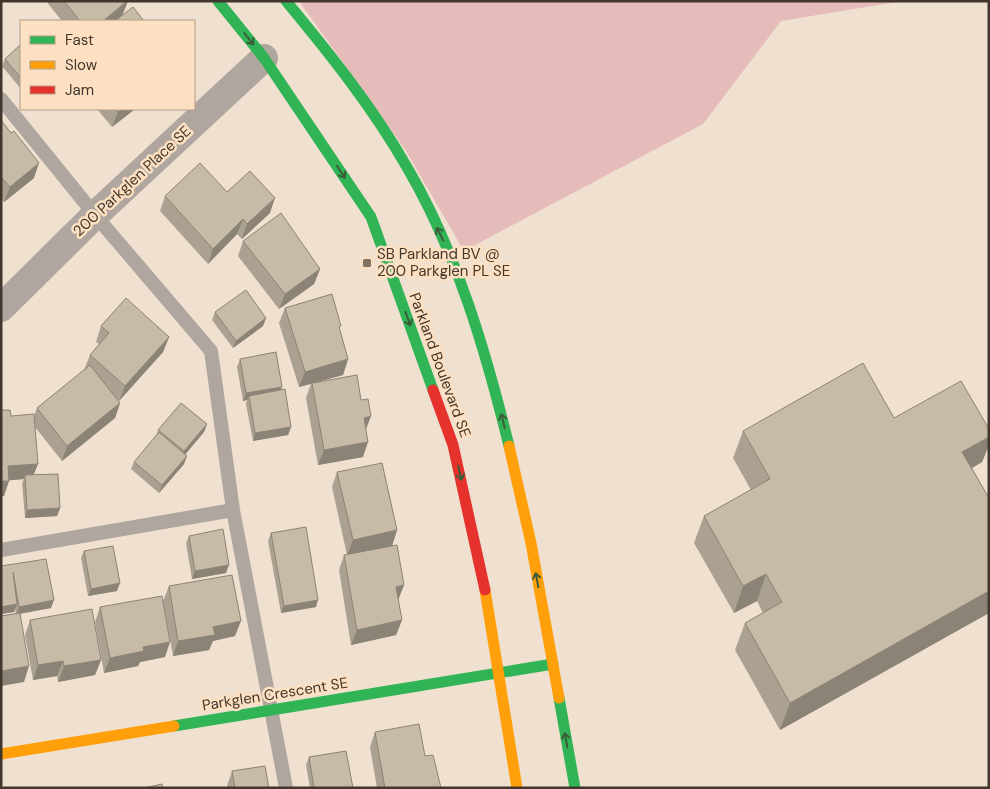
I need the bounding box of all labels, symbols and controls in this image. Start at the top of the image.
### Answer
legend [20,20,195,110]
text: Fast [65,30,94,50]
one-way arrow [243,32,254,45]
text: Slow [65,55,98,75]
text: Jam [65,80,94,100]
street label: 200 Parkglen Place SE [69,121,195,241]
one-way arrow [337,165,347,179]
one-way arrow [435,227,444,242]
place label: SB Parkland BV @ 200 Parkglen PL SE [377,244,510,281]
marker: SB Parkland BV @ 200 Parkglen PL SE [361,257,373,269]
street label: Parkland Boulevard SE [404,290,476,440]
one-way arrow [404,311,413,327]
one-way arrow [498,414,507,430]
one-way arrow [456,465,465,481]
one-way arrow [532,572,541,588]
street label: Parkglen Crescent SE [201,673,349,715]
one-way arrow [561,732,571,748]

